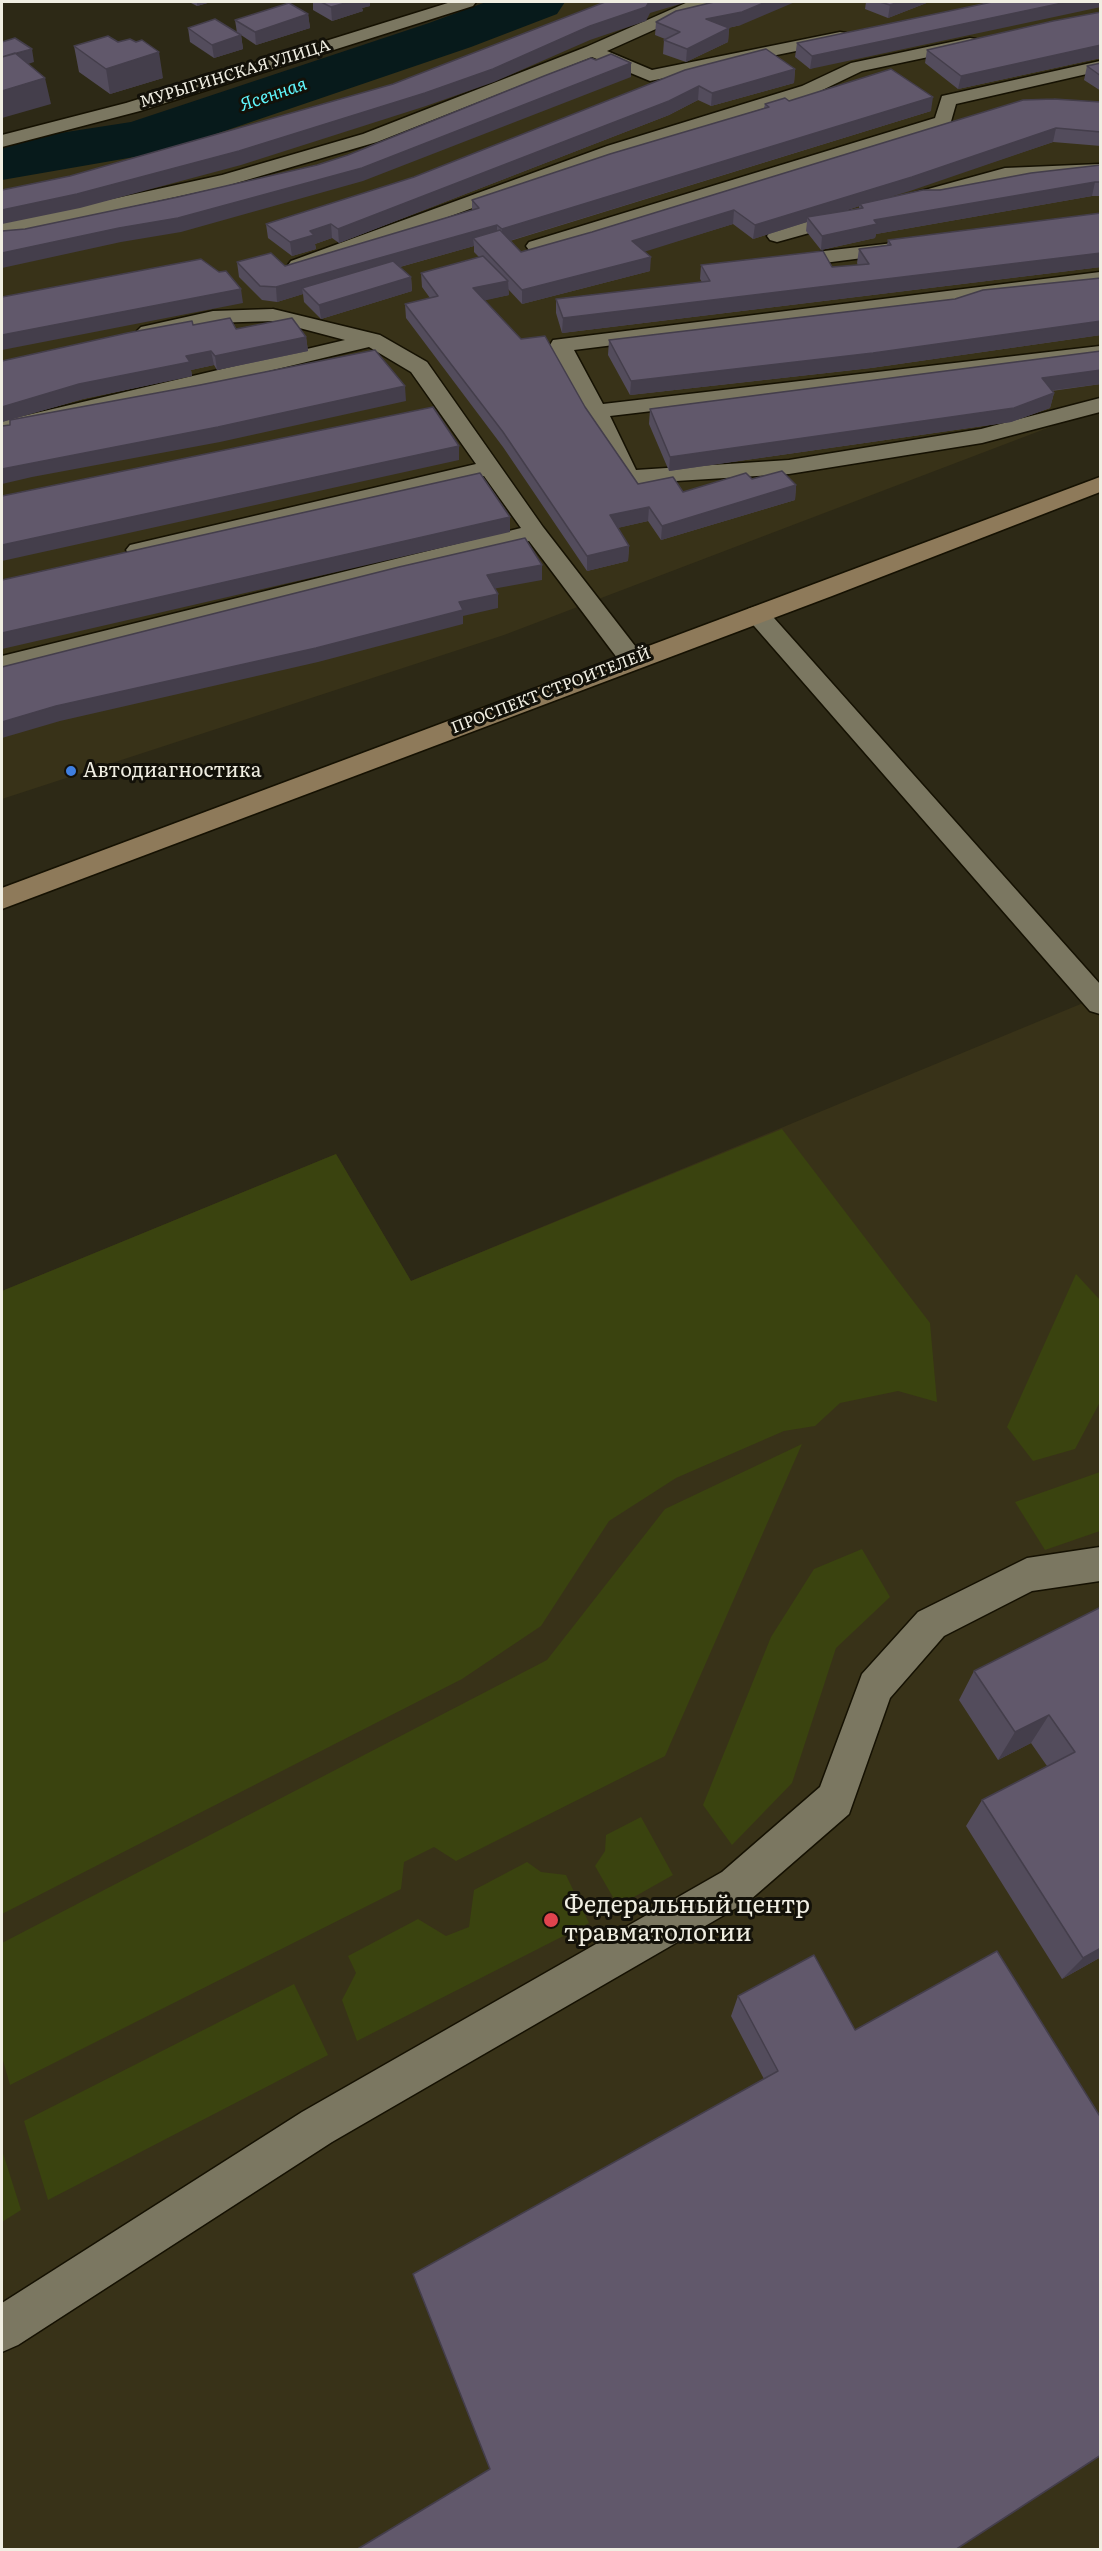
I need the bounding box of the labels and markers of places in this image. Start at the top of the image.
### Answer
place label: Автодиагностика [83,759,262,783]
marker: Автодиагностика [64,764,78,778]
place label: Федеральный центр травматологии [564,1892,810,1948]
marker: Федеральный центр травматологии [542,1911,560,1929]

